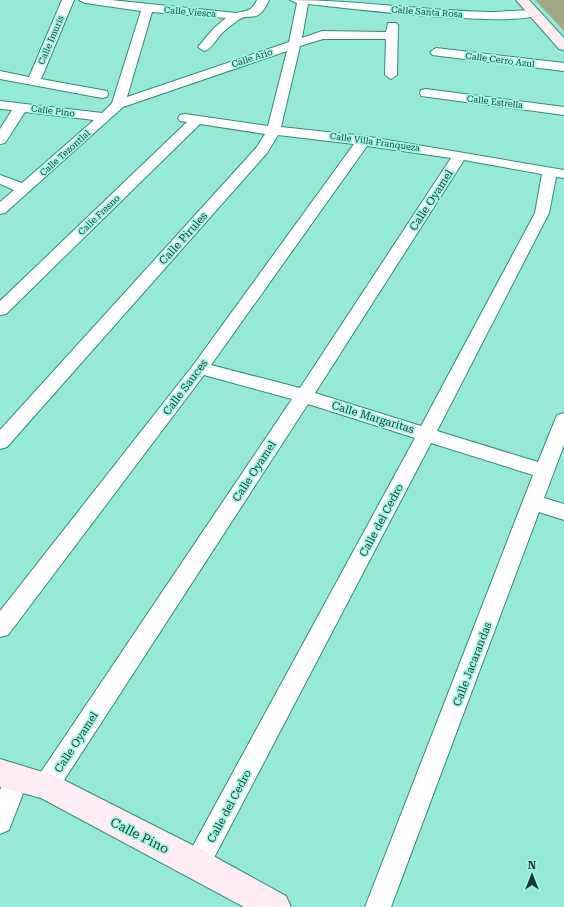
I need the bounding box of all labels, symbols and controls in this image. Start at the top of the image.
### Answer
street label: Calle Viesca [163,5,217,19]
street label: Calle Santa Rosa [391,5,463,19]
street label: Calle Imuris [36,14,66,66]
street label: Calle Ario [230,47,274,69]
street label: Calle Cerro Azul [465,51,535,69]
street label: Calle Estrella [466,94,524,110]
street label: Calle Pino [30,103,76,119]
street label: Calle Tezontlal [38,128,92,178]
street label: Calle Villa Franqueza [329,131,421,153]
street label: Calle Oyamel [407,167,456,233]
street label: Calle Fresno [76,192,122,237]
street label: Calle Pirules [156,209,210,267]
street label: Calle Sauces [160,357,211,418]
street label: Calle Margaritas [330,399,416,436]
street label: Calle Oyamel [230,438,279,504]
street label: Calle del Cedro [357,481,406,559]
street label: Calle Jacarandas [450,620,494,708]
street label: Calle Oyamel [52,709,101,775]
street label: Calle del Cedro [205,767,254,845]
street label: Calle Pino [108,814,172,857]
north arrow [512,855,552,895]
text: N [528,859,537,872]

